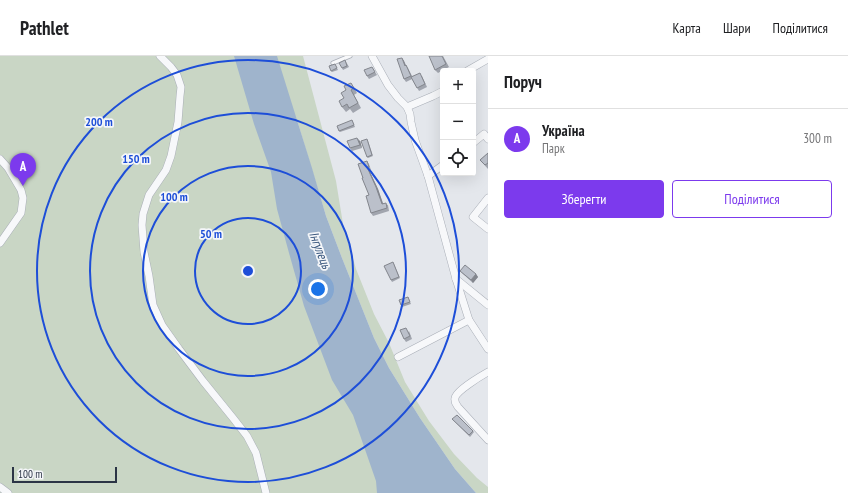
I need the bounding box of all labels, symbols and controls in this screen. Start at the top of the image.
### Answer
text: Pathlet [20,16,69,40]
text: Карта [672,19,701,37]
text: Шари [723,19,751,37]
text: Поділитися [773,19,828,37]
map controls [440,68,476,176]
button: + [440,68,476,104]
text: Поруч [504,71,542,93]
button: − [440,104,476,140]
text: 200 m [85,114,113,129]
text: Україна [542,121,585,140]
text: A [514,130,520,147]
text: 300 m [803,130,832,147]
button: locate [440,140,476,176]
text: Парк [542,140,565,157]
text: 150 m [122,151,150,166]
pin: A [10,153,36,186]
button: Зберегти [504,180,664,218]
button: Поділитися [672,180,832,218]
text: 100 m [160,189,188,204]
text: 50 m [200,226,222,241]
water label: Інгулець [305,229,335,272]
centre of rings [241,264,255,278]
your location [308,279,328,299]
scale bar [12,465,117,484]
text: 100 m [18,467,42,481]

